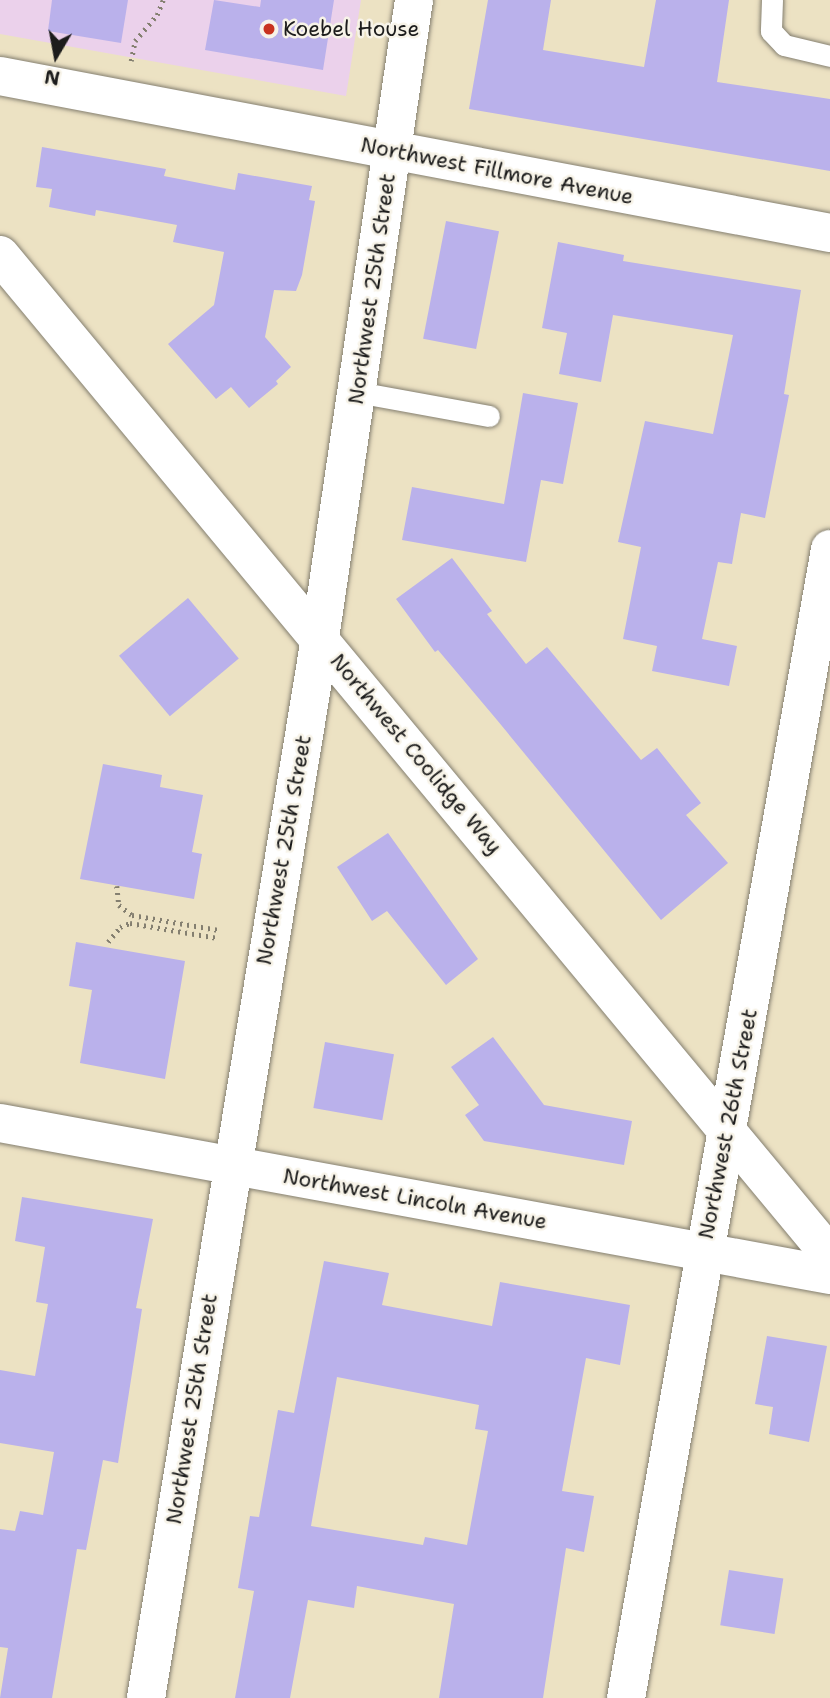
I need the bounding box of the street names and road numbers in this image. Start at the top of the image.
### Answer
street label: Northwest Fillmore Avenue [359,132,635,210]
street label: Northwest 25th Street [343,172,401,406]
street label: Northwest Coolidge Way [325,649,507,859]
street label: Northwest 25th Street [251,733,317,967]
street label: Northwest 26th Street [693,1007,763,1241]
street label: Northwest Lincoln Avenue [281,1163,549,1235]
street label: Northwest 25th Street [161,1292,223,1526]

